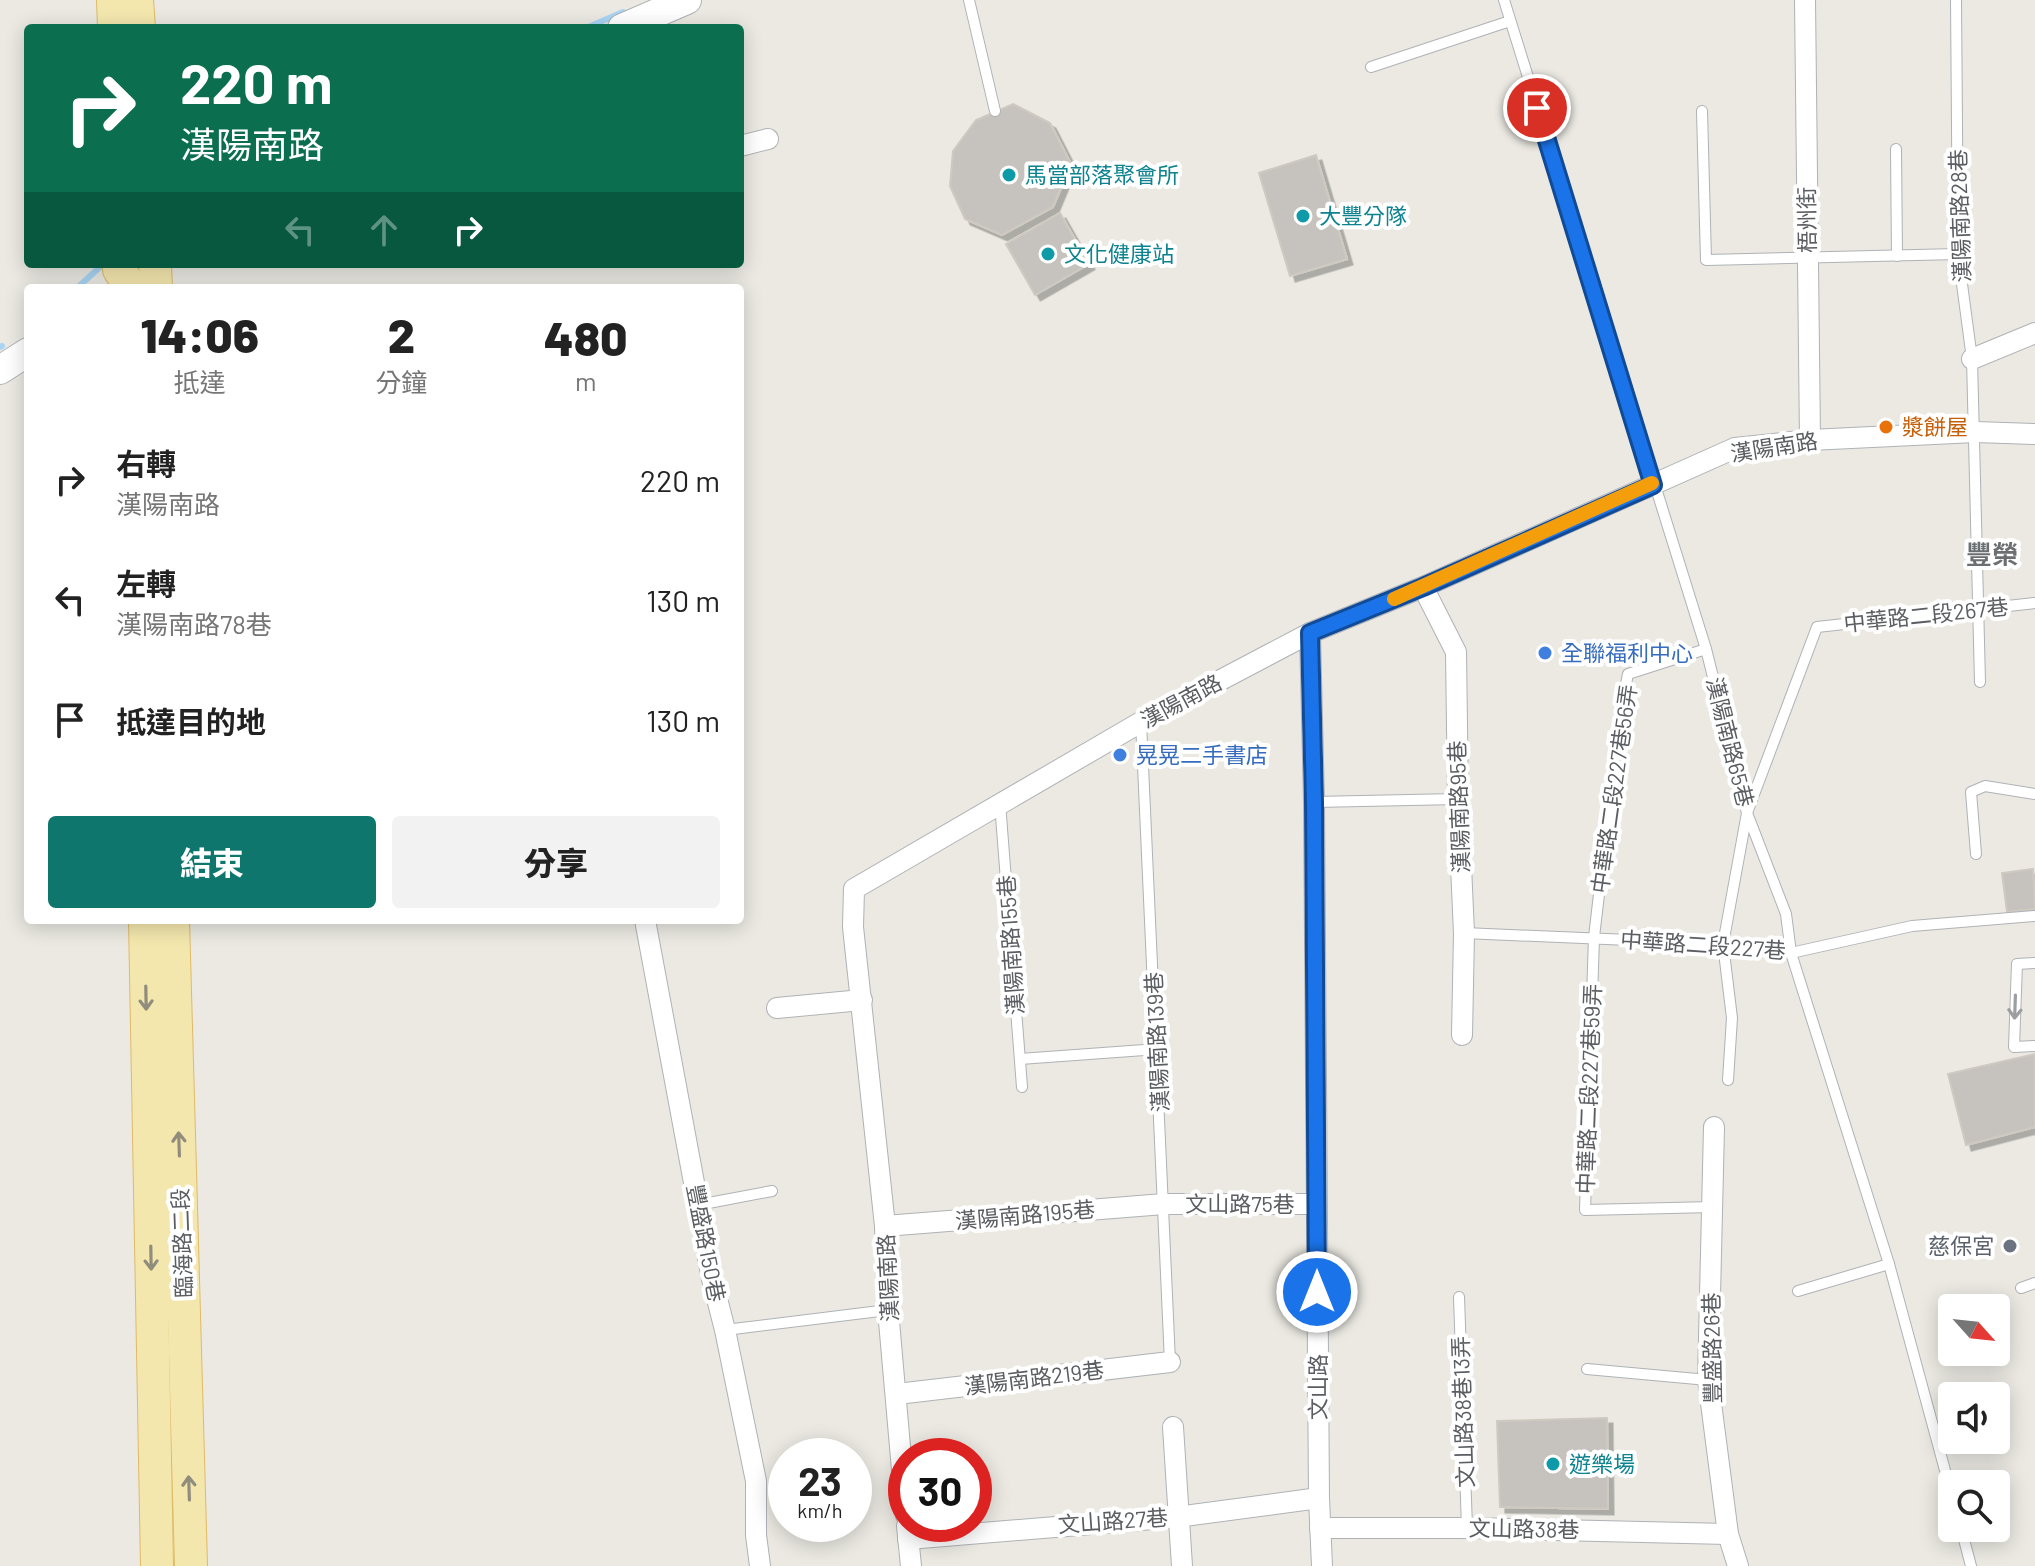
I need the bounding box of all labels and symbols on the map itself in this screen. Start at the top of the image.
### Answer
pin [1503,74,1571,142]
street label: 漢陽南路28巷 [1944,149,1974,283]
place label: 馬當部落聚會所 [1025,161,1179,187]
marker: 馬當部落聚會所 [1000,166,1018,184]
street label: 梧州街 [1792,187,1820,253]
place label: 大豐分隊 [1319,202,1407,228]
marker: 大豐分隊 [1294,207,1312,225]
place label: 文化健康站 [1064,240,1174,266]
marker: 文化健康站 [1039,245,1057,263]
place label: 漿餅屋 [1902,413,1968,439]
marker: 漿餅屋 [1877,418,1895,436]
street label: 漢陽南路 [1728,426,1819,466]
district label: 豐榮 [1966,538,2018,569]
street label: 中華路二段267巷 [1842,592,2010,636]
place label: 全聯福利中心 [1561,639,1693,665]
marker: 全聯福利中心 [1536,644,1554,662]
street label: 漢陽南路 [1136,668,1225,732]
street label: 漢陽南路65巷 [1702,674,1760,809]
street label: 中華路二段227巷56弄 [1585,683,1641,895]
street label: 漢陽南路95巷 [1443,740,1473,874]
place label: 晃晃二手書店 [1136,741,1268,767]
marker: 晃晃二手書店 [1111,746,1129,764]
street label: 漢陽南路155巷 [992,874,1028,1016]
street label: 中華路二段227巷 [1619,925,1787,963]
street label: 漢陽南路139巷 [1139,971,1173,1113]
street label: 中華路二段227巷59弄 [1571,983,1605,1195]
one-way arrow [138,984,154,1011]
one-way arrow [2008,993,2023,1020]
one-way arrow [172,1131,187,1158]
street label: 豐盛路150巷 [683,1182,731,1304]
street label: 臨海路二段 [166,1188,196,1298]
street label: 文山路75巷 [1185,1190,1295,1216]
street label: 漢陽南路195巷 [954,1195,1096,1233]
place label: 慈保宮 [1928,1232,1994,1258]
street label: 漢陽南路 [872,1233,902,1323]
marker: 慈保宮 [2001,1237,2019,1255]
one-way arrow [144,1244,159,1271]
position arrow [1275,1250,1359,1334]
street label: 豐盛路26巷 [1697,1292,1725,1404]
north arrow [1938,1294,2010,1366]
street label: 文山路38巷13弄 [1446,1336,1478,1488]
street label: 文山路 [1304,1354,1330,1420]
street label: 漢陽南路219巷 [962,1356,1105,1398]
speed limit sign: 30 [888,1438,992,1542]
place label: 遊樂場 [1569,1450,1635,1476]
marker: 遊樂場 [1544,1455,1562,1473]
one-way arrow [181,1475,196,1502]
street label: 文山路27巷 [1057,1503,1169,1537]
street label: 文山路38巷 [1468,1514,1580,1542]

